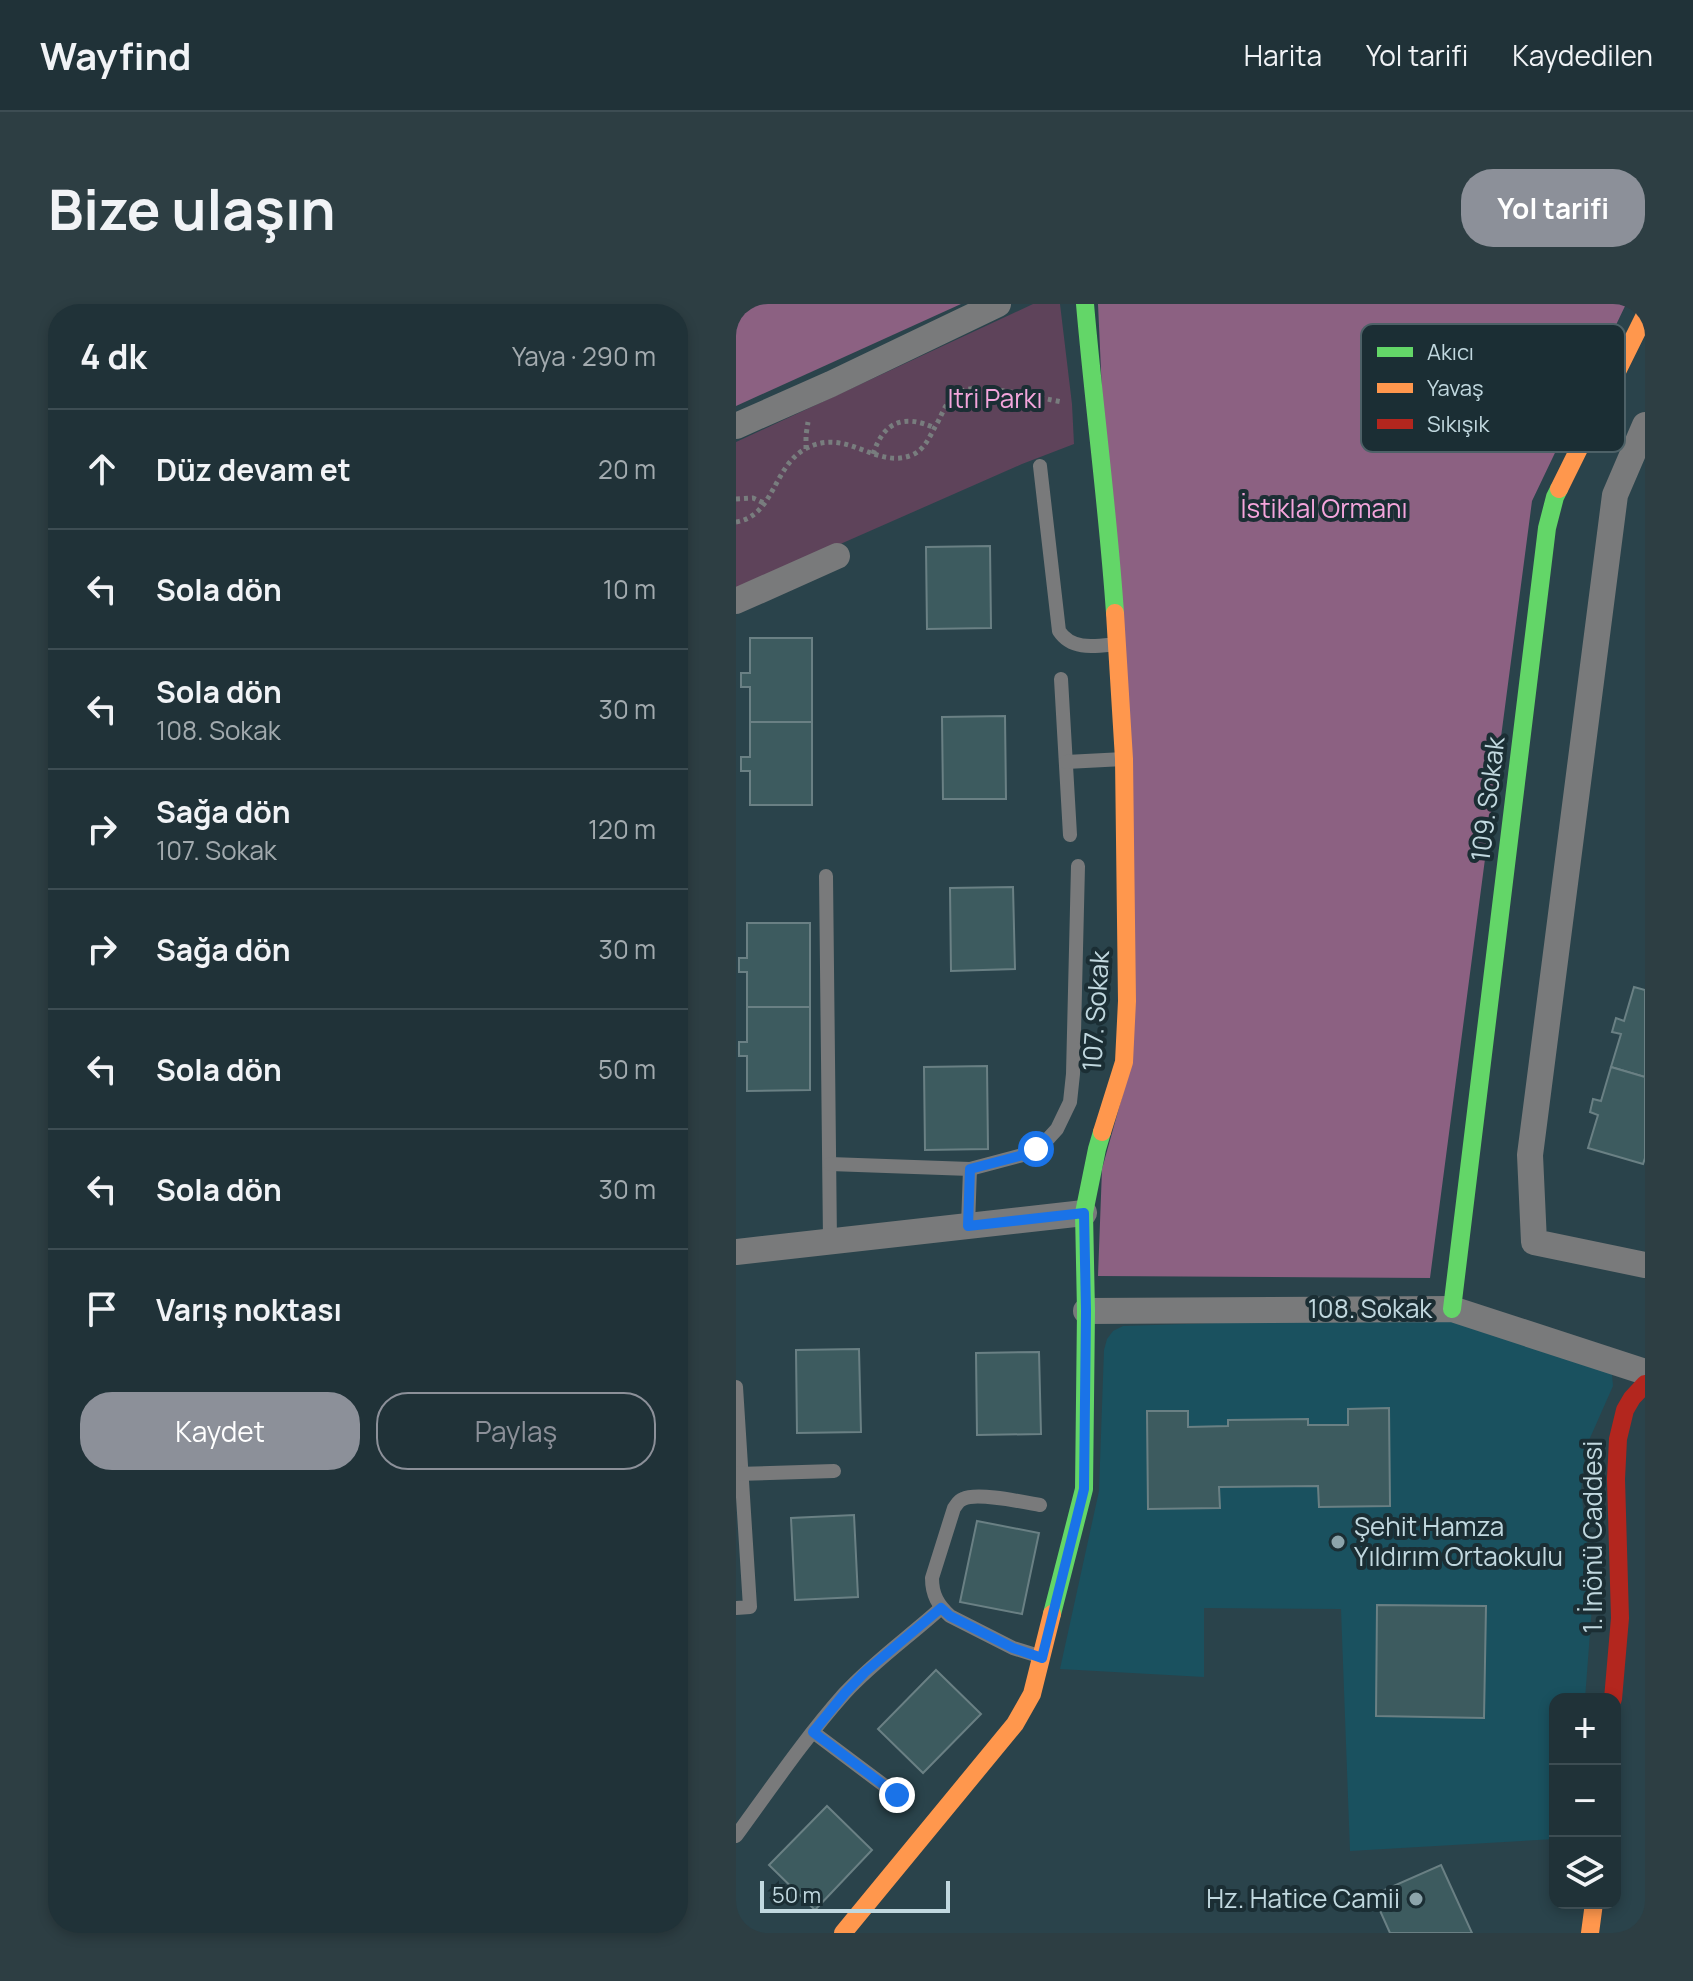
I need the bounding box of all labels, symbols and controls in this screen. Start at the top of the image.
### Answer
text: Wayfind [40,29,191,81]
text: Harita [1244,36,1322,74]
text: Yol tarifi [1366,36,1468,74]
text: Kaydedilen [1512,36,1653,74]
button: Yol tarifi [1461,169,1645,247]
text: Bize ulaşın [48,170,336,247]
legend [1361,324,1625,452]
text: 4 dk [80,333,147,379]
text: Akıcı [1427,337,1474,367]
text: Yaya · 290 m [512,338,656,374]
text: Yavaş [1427,373,1484,403]
park label: Itri Parkı [947,380,1043,416]
text: Sıkışık [1427,409,1490,439]
icon: ahead [80,447,124,491]
text: Düz devam et [156,449,351,490]
text: 20 m [598,451,656,487]
park label: İstiklal Ormanı [1240,490,1408,526]
icon: left [80,567,124,611]
text: Sola dön [156,569,282,610]
text: 10 m [603,571,656,607]
text: Sola dön [156,671,282,712]
icon: left [80,687,124,731]
text: 30 m [599,691,656,727]
text: 108. Sokak [156,712,281,748]
street label: 109. Sokak [1462,734,1513,863]
text: Sağa dön [156,791,291,832]
icon: right [80,807,124,851]
text: 120 m [588,811,656,847]
text: 107. Sokak [156,832,277,868]
icon: right [80,927,124,971]
text: Sağa dön [156,929,291,970]
text: 30 m [599,931,656,967]
street label: 107. Sokak [1073,948,1117,1072]
icon: left [80,1047,124,1091]
text: Sola dön [156,1049,282,1090]
text: 50 m [598,1051,656,1087]
route start [1018,1131,1054,1167]
icon: left [80,1167,124,1211]
text: Sola dön [156,1169,282,1210]
text: 30 m [599,1171,656,1207]
icon: arrive [80,1287,124,1331]
text: Varış noktası [156,1289,342,1330]
street label: 108. Sokak [1308,1290,1433,1326]
button: Kaydet [80,1392,360,1470]
button: Paylaş [376,1392,656,1470]
street label: 1. İnönü Caddesi [1574,1441,1610,1633]
place label: Şehit Hamza Yıldırım Ortaokulu [1354,1508,1563,1574]
marker: Şehit Hamza Yıldırım Ortaokulu [1329,1533,1347,1551]
map controls [1549,1693,1621,1909]
button: + [1549,1693,1621,1765]
button: − [1549,1765,1621,1837]
route end [879,1777,915,1813]
button: layers [1549,1837,1621,1909]
scale bar [760,1877,950,1913]
text: 50 m [772,1880,821,1910]
place label: Hz. Hatice Camii [1206,1880,1400,1916]
marker: Hz. Hatice Camii [1407,1890,1425,1908]

